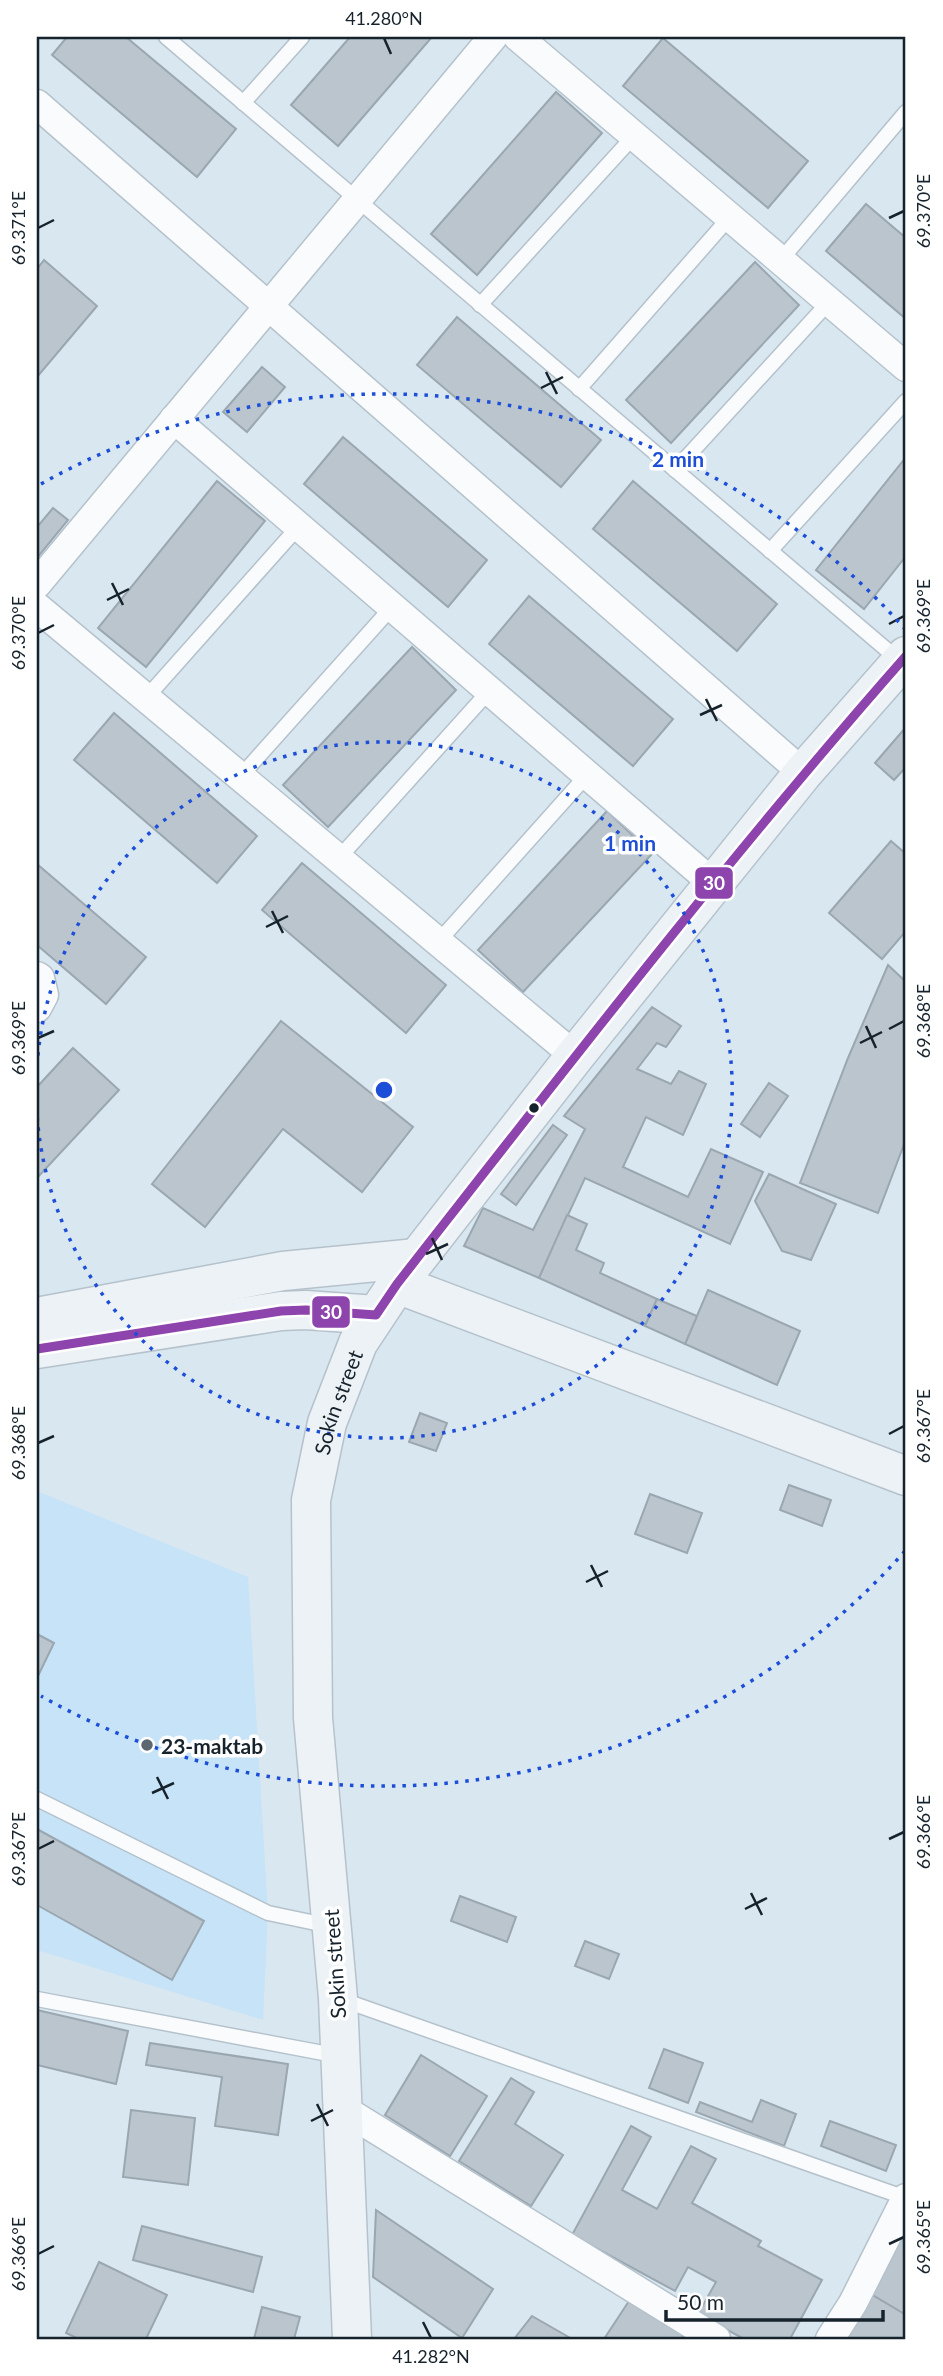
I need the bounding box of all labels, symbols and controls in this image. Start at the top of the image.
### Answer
text: 41.280°N [345,7,423,29]
text: 69.370°E [912,174,934,248]
text: 69.371°E [7,191,29,265]
text: 2 min [652,446,704,471]
text: 69.369°E [912,579,934,653]
text: 69.370°E [7,596,29,670]
text: 1 min [604,830,656,855]
line badge: 30 [694,866,734,900]
text: 30 [703,871,725,894]
text: 69.368°E [912,984,934,1058]
text: 69.369°E [7,1001,29,1075]
centre of rings [372,1078,396,1102]
unlabelled marker [527,1101,541,1115]
line badge: 30 [311,1295,351,1329]
text: 30 [320,1300,342,1323]
street label: Sokin street [308,1346,367,1457]
text: 69.367°E [912,1389,934,1463]
text: 69.368°E [7,1406,29,1480]
place label: 23-maktab [161,1733,263,1758]
marker: 23-maktab [139,1737,155,1753]
text: 69.366°E [912,1795,934,1869]
text: 69.367°E [7,1812,29,1886]
street label: Sokin street [318,1908,350,2019]
text: 69.365°E [912,2200,934,2274]
text: 69.366°E [7,2217,29,2291]
scale bar [666,2278,884,2322]
text: 50 m [677,2289,724,2314]
text: 41.282°N [392,2345,470,2367]

